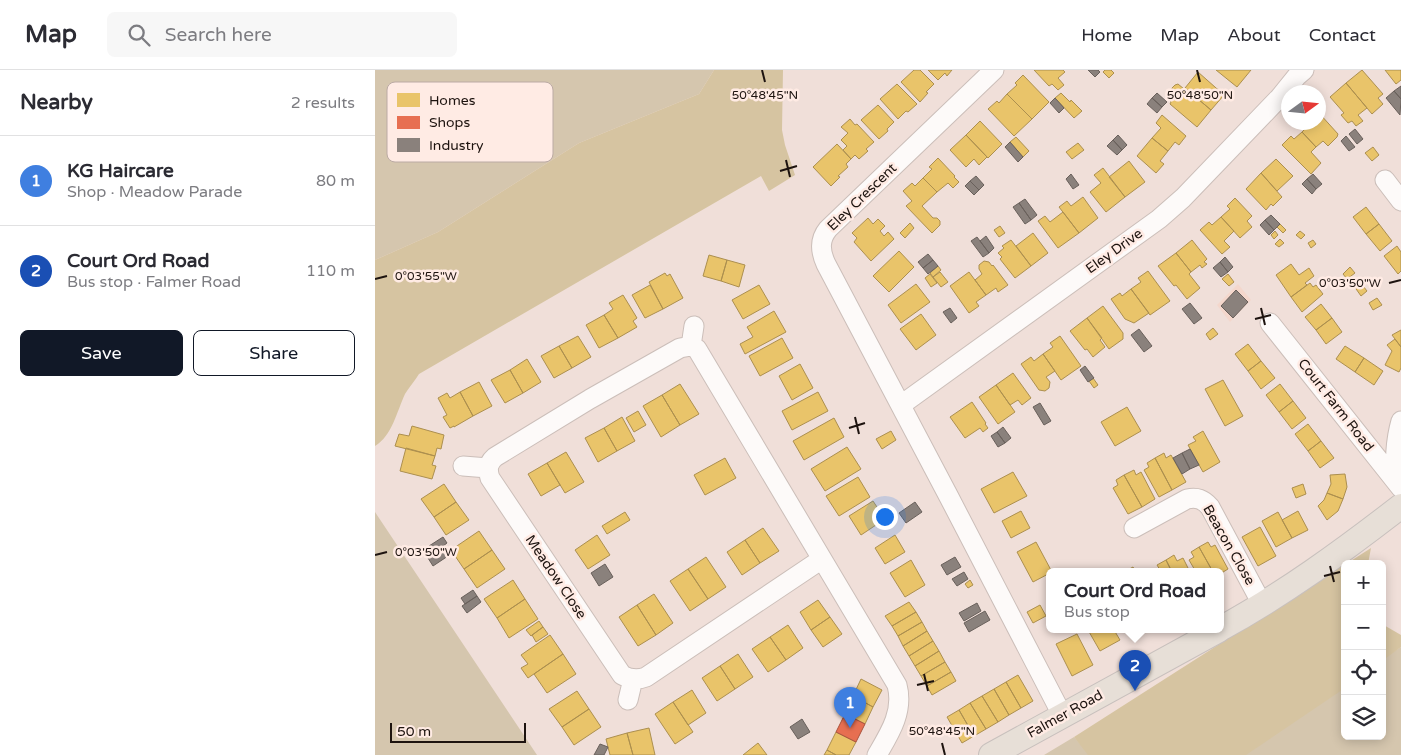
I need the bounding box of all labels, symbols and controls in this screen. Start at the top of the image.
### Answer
search box [107,12,457,57]
text: Map [25,20,77,49]
icon: search [125,21,153,49]
text: Search here [165,24,272,46]
text: Home [1081,24,1132,46]
text: Map [1160,24,1199,46]
text: About [1227,24,1281,46]
text: Contact [1309,24,1376,46]
legend [387,82,553,162]
north arrow [1281,85,1326,130]
text: 50°48'45"N [732,88,798,102]
text: 50°48'50"N [1167,88,1233,102]
text: Nearby [20,90,93,115]
text: Homes [429,92,476,109]
text: 2 results [291,93,355,113]
text: Shops [429,114,470,131]
text: Industry [429,137,484,154]
street label: Eley Crescent [824,159,901,234]
text: KG Haircare [67,160,174,182]
text: 1 [31,171,41,191]
text: 80 m [316,171,355,191]
text: Shop · Meadow Parade [67,182,242,202]
street label: Eley Drive [1082,225,1146,277]
text: Court Ord Road [67,250,209,272]
text: 2 [31,261,41,281]
text: 110 m [306,261,355,281]
text: 0°03'55"W [395,269,457,283]
text: Bus stop · Falmer Road [67,272,241,292]
text: 0°03'50"W [1319,276,1381,290]
button: Save [20,330,183,376]
button: Share [193,330,355,376]
street label: Court Farm Road [1294,355,1378,455]
street label: Beacon Close [1199,502,1259,588]
your location [872,504,898,530]
street label: Meadow Close [522,532,590,622]
text: 0°03'50"W [395,545,457,559]
map controls [1341,560,1386,740]
button: + [1341,560,1386,605]
popup [1046,568,1224,633]
text: Court Ord Road [1064,580,1206,602]
text: Bus stop [1064,602,1130,622]
button: − [1341,605,1386,650]
pin: 2 [1119,650,1151,691]
button: locate [1341,650,1386,695]
street label: Falmer Road [1024,686,1106,742]
pin: 1 [834,687,866,728]
button: layers [1341,695,1386,740]
scale bar [390,720,526,743]
text: 50 m [397,723,431,740]
text: 50°48'45"N [909,724,975,738]

